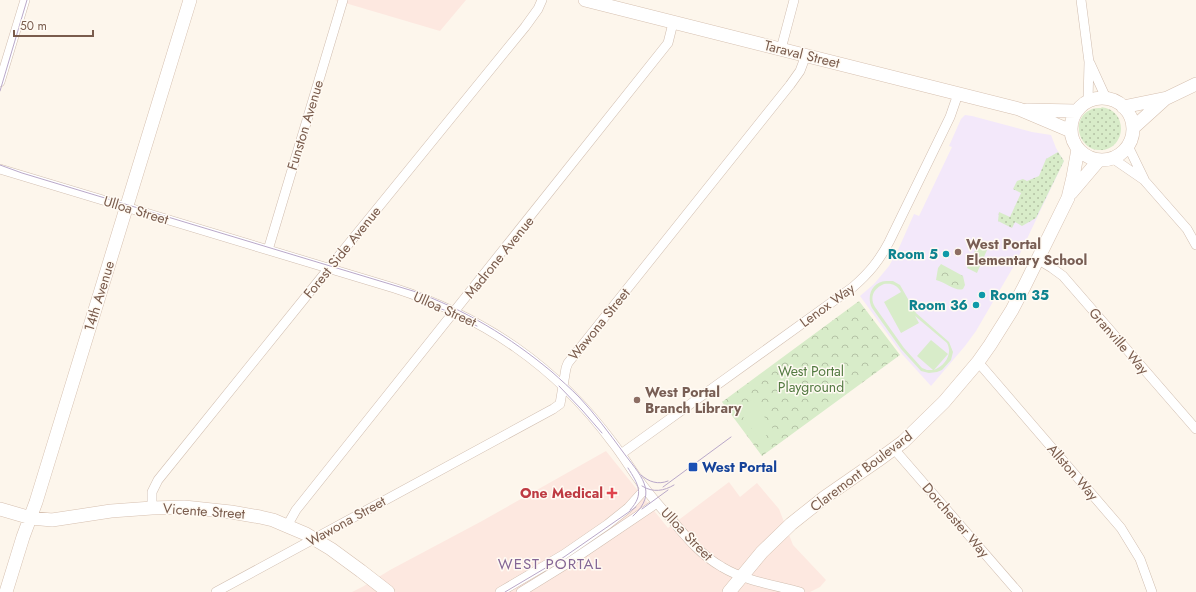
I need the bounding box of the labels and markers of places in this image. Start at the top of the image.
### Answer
place label: West Portal Elementary School [966,234,1087,270]
place label: Room 5 [888,244,938,264]
marker: West Portal Elementary School [953,247,963,257]
marker: Room 5 [941,249,951,259]
place label: Room 35 [990,285,1049,305]
marker: Room 35 [977,290,987,300]
place label: Room 36 [909,295,968,315]
marker: Room 36 [971,300,981,310]
place label: West Portal Branch Library [645,382,742,418]
marker: West Portal Branch Library [632,395,642,405]
place label: West Portal [702,457,777,477]
marker: West Portal [687,461,699,473]
place label: One Medical [520,483,603,503]
marker: One Medical [606,487,618,499]

